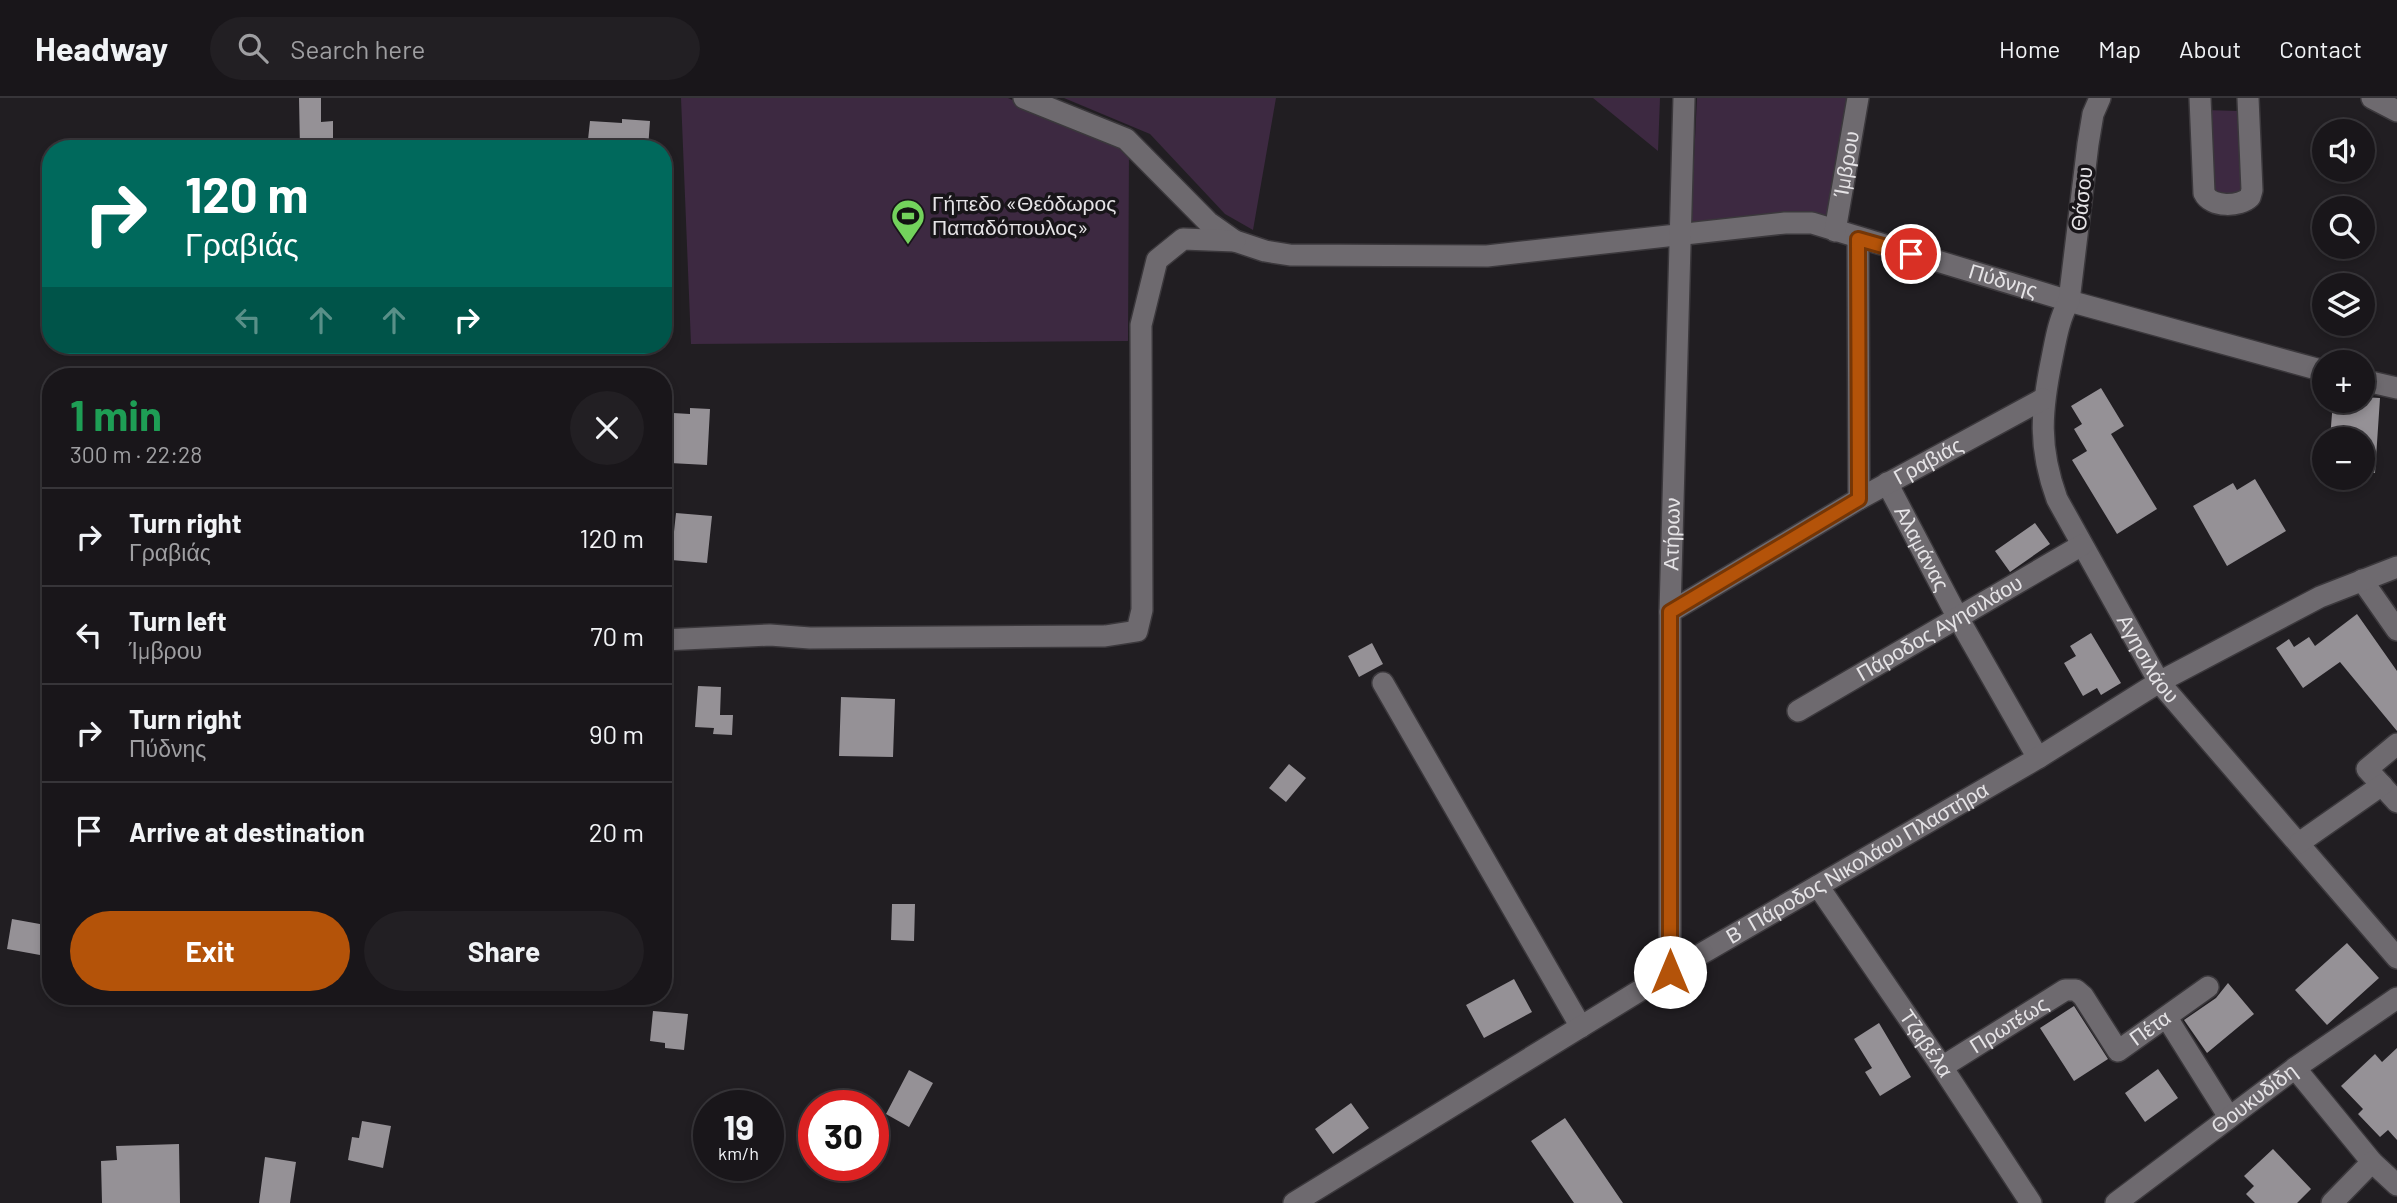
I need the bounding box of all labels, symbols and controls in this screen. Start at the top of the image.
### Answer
search box [210,17,700,80]
text: Headway [35,28,168,68]
icon: search [234,29,272,67]
text: Search here [290,33,425,64]
text: Home [1999,34,2060,63]
text: Map [2098,34,2141,63]
text: About [2179,34,2241,63]
text: Contact [2279,34,2362,63]
map controls [2312,119,2375,490]
button: sound [2312,119,2375,182]
street label: Ίμβρου [1827,129,1863,200]
text: 120 m [185,164,308,223]
street label: Θάσου [2065,165,2096,232]
icon: right [70,168,161,259]
place label: Γήπεδο «Θεόδωρος Παπαδόπουλος» [932,190,1116,239]
button: search [2312,196,2375,259]
sports icon: Γήπεδο «Θεόδωρος Παπαδόπουλος» [889,197,927,246]
text: Γραβιάς [185,224,299,262]
pin [1881,224,1941,284]
icon: arrive [1892,235,1930,273]
street label: Πύδνης [1966,257,2041,302]
button: layers [2312,273,2375,336]
icon: left [229,301,267,339]
icon: ahead [302,301,340,339]
icon: ahead [375,301,413,339]
icon: right [448,301,486,339]
button: + [2312,350,2375,413]
text: 1 min [70,389,162,439]
button: close [570,391,644,465]
button: − [2312,427,2375,490]
street label: Γραβιάς [1889,431,1966,489]
text: 300 m · 22:28 [70,440,202,468]
street label: Ατήρων [1657,497,1684,571]
street label: Αλαμάνας [1890,501,1955,595]
text: Turn right [129,507,242,538]
icon: right [70,518,108,556]
text: 120 m [580,522,644,553]
text: Γραβιάς [129,538,211,566]
street label: Πάροδος Αγησιλάου [1852,569,2026,685]
text: Turn left [129,605,227,636]
street label: Αγησιλάου [2113,610,2185,707]
icon: left [70,616,108,654]
text: 70 m [590,620,644,651]
text: Ίμβρου [129,636,202,664]
text: Turn right [129,703,242,734]
icon: right [70,714,108,752]
text: 90 m [589,718,644,749]
text: Πύδνης [129,734,206,762]
street label: Β΄ Πάροδος Νικολάου Πλαστήρα [1721,776,1992,948]
icon: arrive [70,812,108,850]
text: Arrive at destination [129,816,365,847]
text: 20 m [589,816,644,847]
button: Exit [70,911,350,991]
button: Share [364,911,644,991]
position arrow [1633,935,1707,1009]
street label: Πρωτέως [1964,990,2052,1058]
street label: Τζαβέλα [1895,1004,1959,1081]
street label: Πέτα [2124,1004,2175,1050]
street label: Θουκυδίδη [2205,1057,2301,1138]
speed limit sign: 30 [798,1090,889,1181]
text: 19 [723,1105,754,1147]
text: km/h [718,1142,759,1164]

